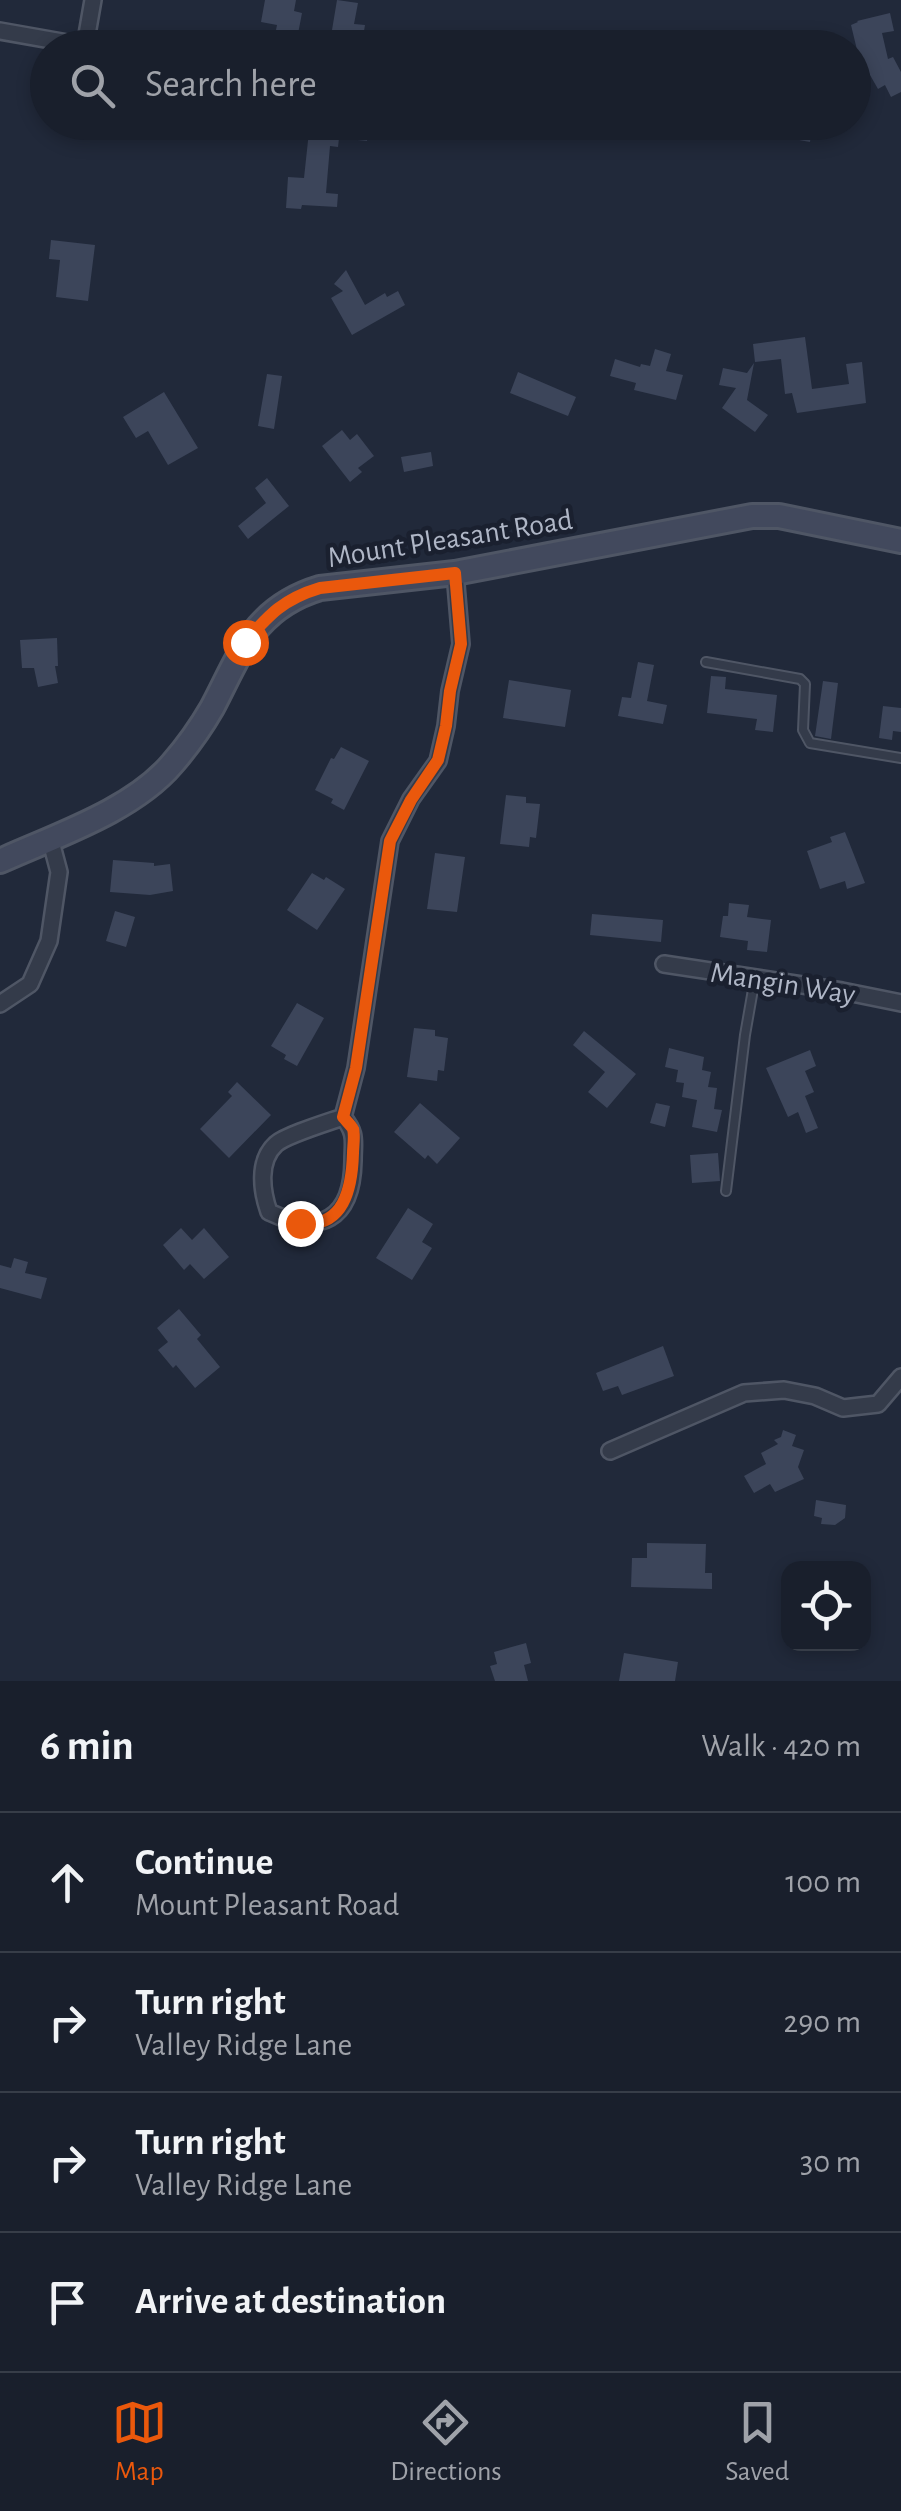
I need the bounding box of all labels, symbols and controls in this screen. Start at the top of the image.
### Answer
search box [30,30,871,140]
icon: search [65,58,120,113]
text: Search here [145,66,317,104]
street label: Mount Pleasant Road [325,505,575,573]
route start [223,620,269,666]
street label: Mangin Way [708,958,858,1010]
route end [278,1201,324,1247]
map controls [781,1561,871,1651]
button: locate [781,1561,871,1651]
text: 6 min [40,1725,134,1767]
text: Walk · 420 m [701,1730,861,1762]
text: Continue [135,1844,273,1882]
icon: ahead [40,1855,95,1910]
text: 100 m [785,1866,861,1898]
text: Mount Pleasant Road [135,1889,399,1921]
text: Turn right [135,1984,285,2022]
icon: right [40,1995,95,2050]
text: 290 m [784,2006,861,2038]
text: Valley Ridge Lane [135,2029,352,2061]
text: Turn right [135,2124,285,2162]
icon: right [40,2135,95,2190]
text: 30 m [800,2146,861,2178]
text: Valley Ridge Lane [135,2169,352,2201]
icon: arrive [40,2275,95,2330]
text: Arrive at destination [135,2283,446,2321]
tab: Map [112,2395,167,2489]
tab: Directions [390,2395,502,2489]
tab: Saved [725,2395,789,2489]

